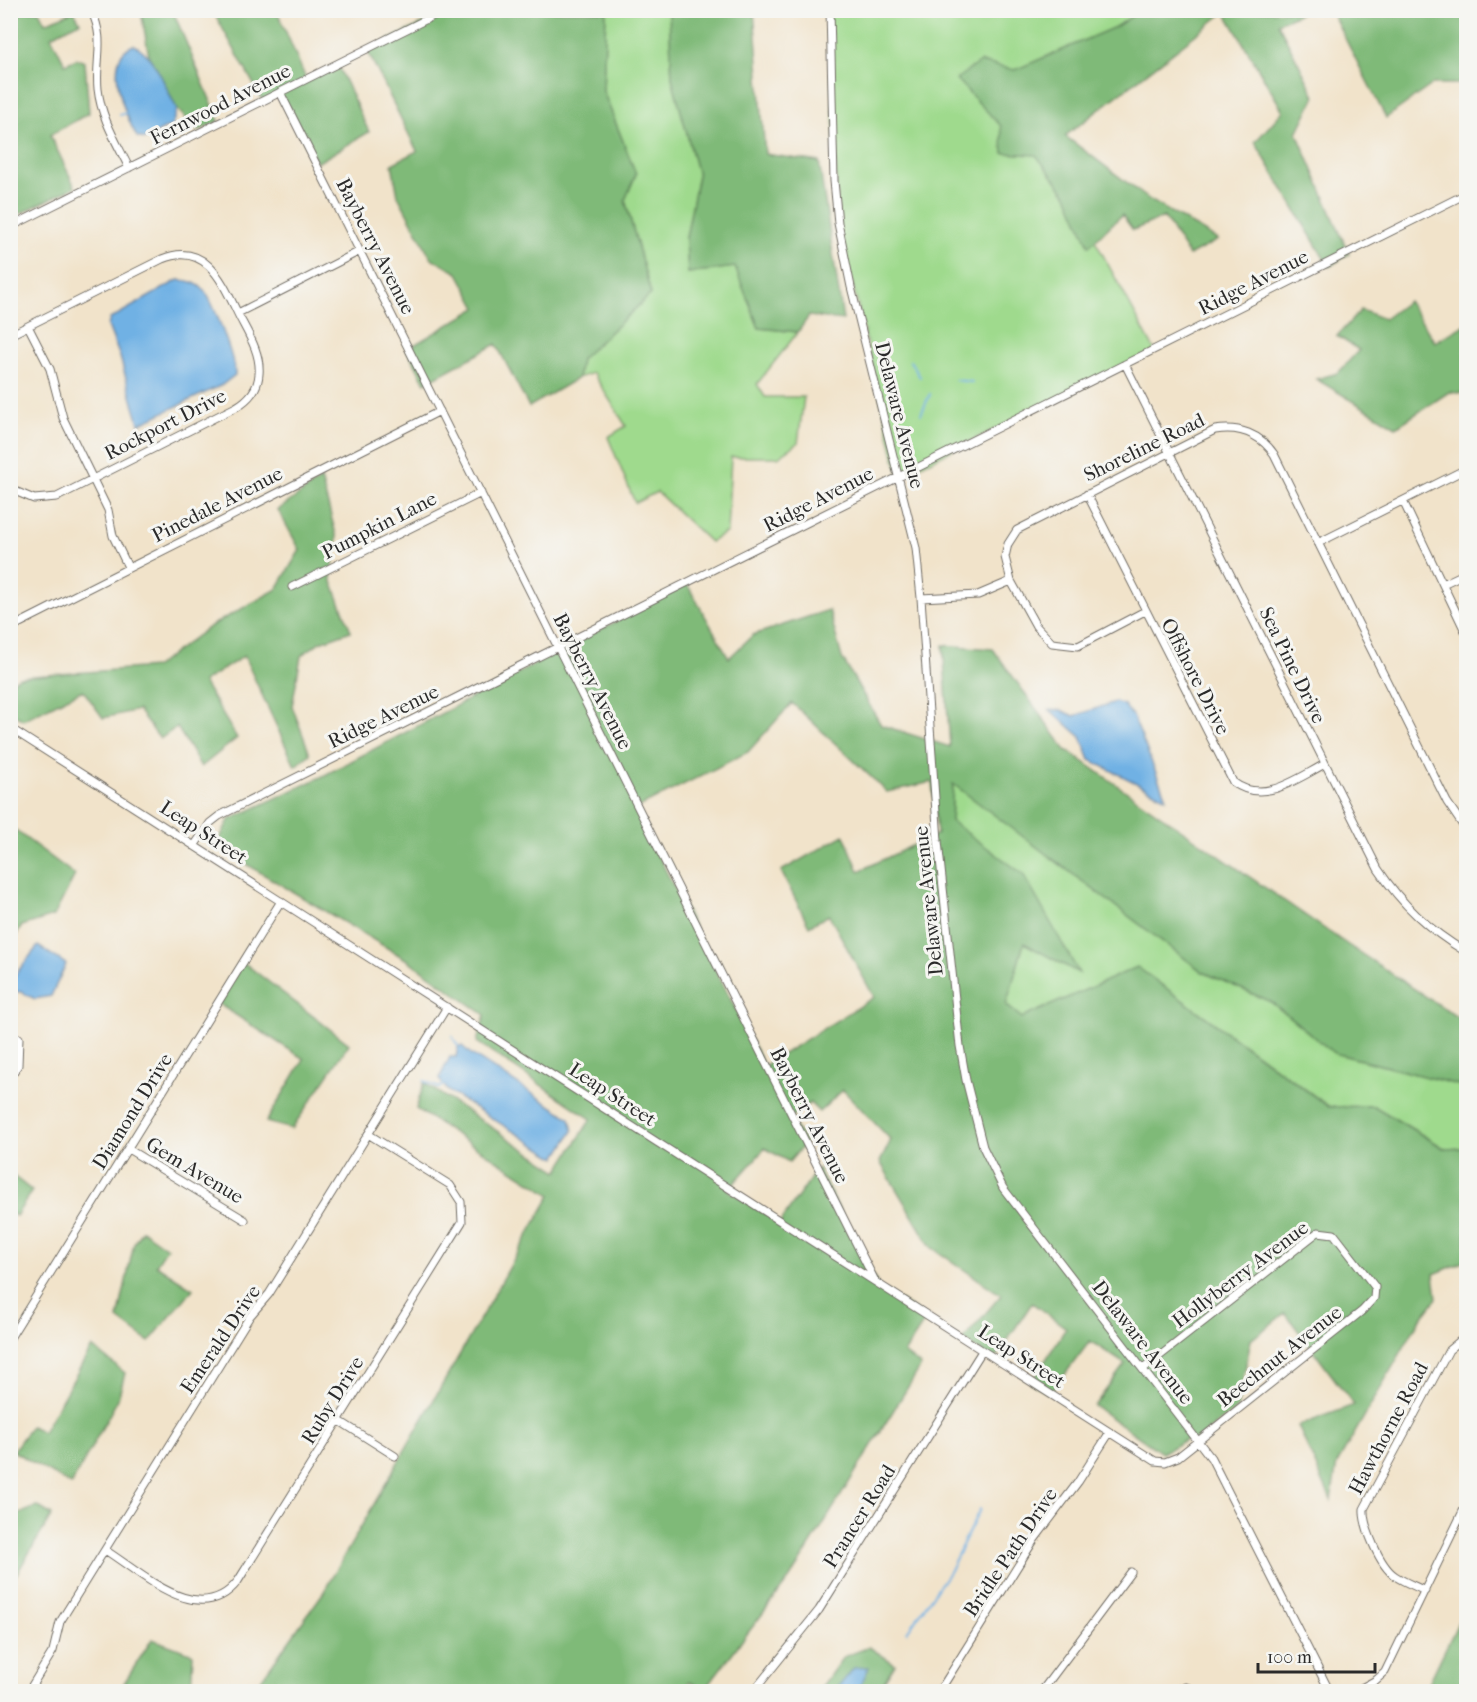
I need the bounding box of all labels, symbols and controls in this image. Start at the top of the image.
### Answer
street label: Fernwood Avenue [146,59,294,150]
street label: Bayberry Avenue [331,174,420,318]
street label: Ridge Avenue [1194,245,1312,320]
street label: Delaware Avenue [870,339,929,491]
street label: Rockport Drive [101,384,230,465]
street label: Shoreline Road [1080,408,1209,487]
street label: Pinedale Avenue [148,462,287,547]
street label: Ridge Avenue [759,462,877,537]
street label: Pumpkin Lane [318,487,440,564]
street label: Sea Pine Drive [1255,603,1331,727]
street label: Bayberry Avenue [548,609,637,753]
street label: Offshore Drive [1156,614,1235,738]
street label: Ridge Avenue [324,680,443,753]
street label: Leap Street [156,796,252,869]
street label: Delaware Avenue [909,825,948,977]
street label: Bayberry Avenue [765,1043,854,1187]
street label: Diamond Drive [88,1049,177,1174]
street label: Leap Street [565,1058,661,1131]
street label: Gem Avenue [142,1132,248,1209]
street label: Hollyberry Avenue [1168,1216,1313,1333]
street label: Delaware Avenue [1087,1276,1198,1409]
street label: Emerald Drive [176,1281,265,1398]
street label: Beechnut Avenue [1213,1301,1346,1412]
street label: Leap Street [974,1320,1070,1393]
street label: Ruby Drive [296,1352,368,1448]
street label: Hawthorne Road [1344,1357,1434,1498]
street label: Prancer Road [819,1459,901,1572]
street label: Bridle Path Drive [959,1483,1062,1621]
scale bar [1258,1636,1375,1674]
text: 100 m [1267,1647,1312,1668]

